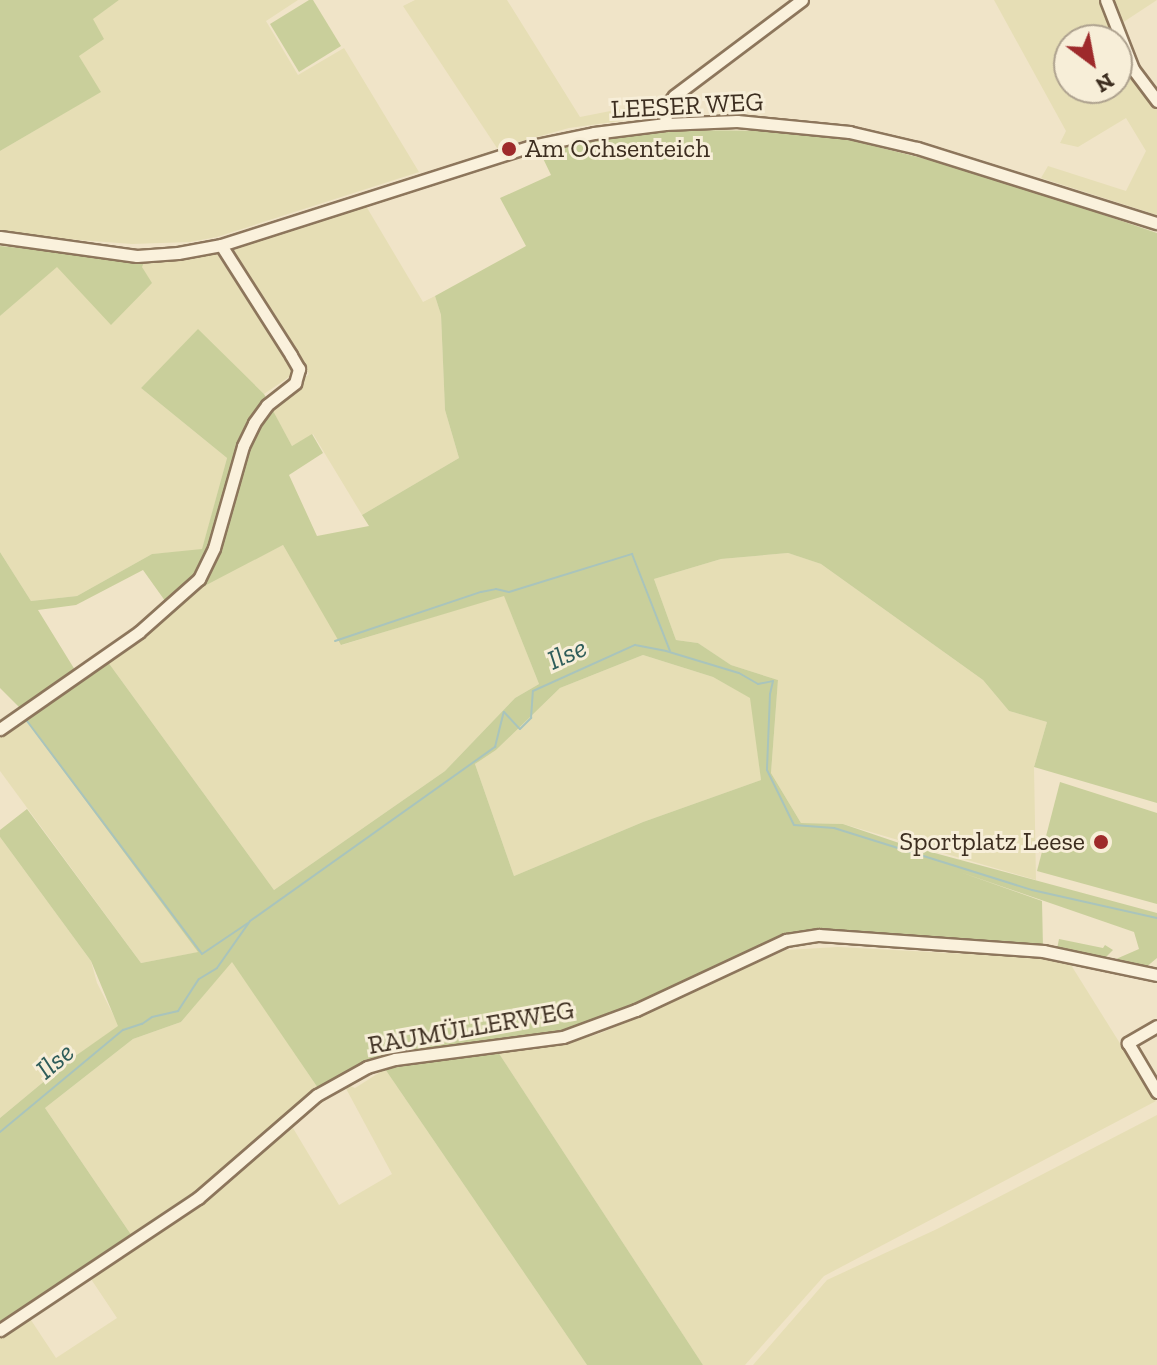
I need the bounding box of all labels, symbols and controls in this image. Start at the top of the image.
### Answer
north arrow [1053,24,1133,104]
text: N [1091,67,1119,99]
street label: LEESER WEG [610,86,764,126]
place label: Am Ochsenteich [525,133,710,165]
marker: Am Ochsenteich [500,140,518,158]
water label: Ilse [542,631,592,677]
place label: Sportplatz Leese [899,826,1085,858]
marker: Sportplatz Leese [1092,833,1110,851]
street label: RAUMÜLLERWEG [366,995,576,1061]
water label: Ilse [29,1035,81,1087]

